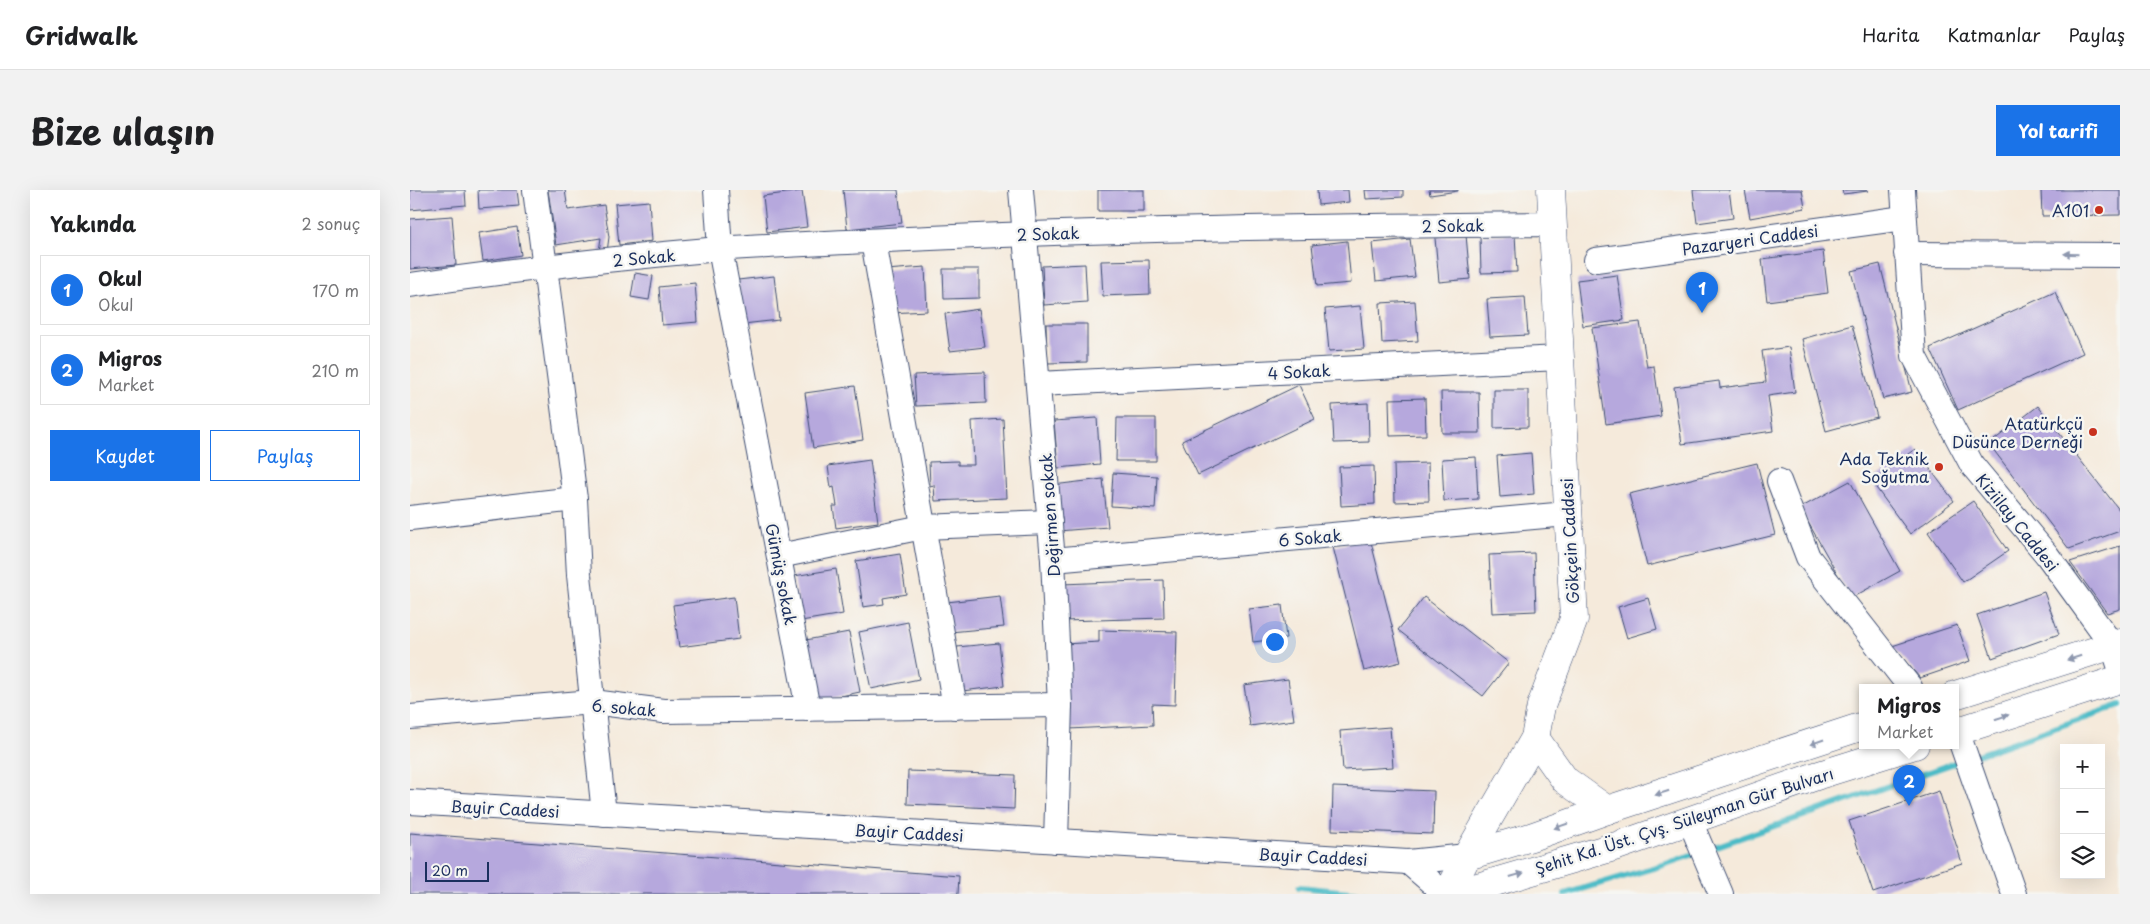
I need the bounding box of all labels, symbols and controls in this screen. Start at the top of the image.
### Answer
text: Gridwalk [25,17,138,53]
text: Harita [1862,21,1919,48]
text: Katmanlar [1947,21,2040,48]
text: Paylaş [2068,21,2125,48]
text: Bize ulaşın [30,104,215,157]
button: Yol tarifi [1996,105,2120,156]
place label: A101 [2052,198,2089,222]
marker: A101 [2093,204,2105,216]
text: Yakında [50,207,136,239]
text: 2 sonuç [302,211,360,235]
street label: 2 Sokak [1421,212,1485,238]
street label: Pazaryeri Caddesi [1680,218,1820,260]
street label: 2 Sokak [1016,220,1080,246]
street label: 2 Sokak [612,242,676,272]
one-way arrow [2063,249,2079,257]
text: Okul [98,264,142,292]
pin: 1 [1686,272,1718,313]
text: 1 [63,278,71,302]
text: 170 m [313,278,359,302]
text: Okul [98,292,133,316]
text: Migros [98,344,162,372]
street label: 4 Sokak [1267,357,1331,385]
text: 2 [61,358,73,382]
text: 210 m [311,358,359,382]
text: Market [98,372,154,396]
place label: Atatürkçü Düsünce Derneği [1952,411,2083,453]
marker: Atatürkçü Düsünce Derneği [2087,426,2099,438]
button: Kaydet [50,430,200,481]
button: Paylaş [210,430,360,481]
place label: Ada Teknik Soğutma [1840,446,1929,488]
street label: Değirmen sokak [1033,453,1065,577]
marker: Ada Teknik Soğutma [1933,461,1945,473]
street label: Kiziilay Caddesi [1971,468,2065,576]
street label: Gökçein Caddesi [1554,477,1584,605]
street label: Gümüş sokak [760,521,804,627]
street label: 6 Sokak [1277,522,1343,552]
your location [1262,629,1288,655]
one-way arrow [2066,655,2081,662]
popup [1859,684,1959,749]
text: Migros [1877,691,1941,719]
street label: 6. sokak [591,692,657,722]
one-way arrow [1994,713,2009,720]
text: Market [1877,719,1933,743]
one-way arrow [1809,739,1824,746]
map controls [2060,744,2105,879]
button: + [2060,744,2105,789]
street label: Şehit Kd. Üst. Çvş. Süleyman Gür Bulvarı [1532,760,1836,880]
pin: 2 [1893,765,1925,806]
one-way arrow [1655,789,1670,797]
button: − [2060,789,2105,834]
street label: Bayir Caddesi [450,793,560,823]
street label: Bayir Caddesi [854,817,964,847]
one-way arrow [1554,823,1569,831]
button: layers [2060,834,2105,879]
street label: Bayir Caddesi [1258,841,1368,871]
scale bar [425,859,489,882]
text: 20 m [432,860,468,881]
one-way arrow [1510,871,1525,879]

